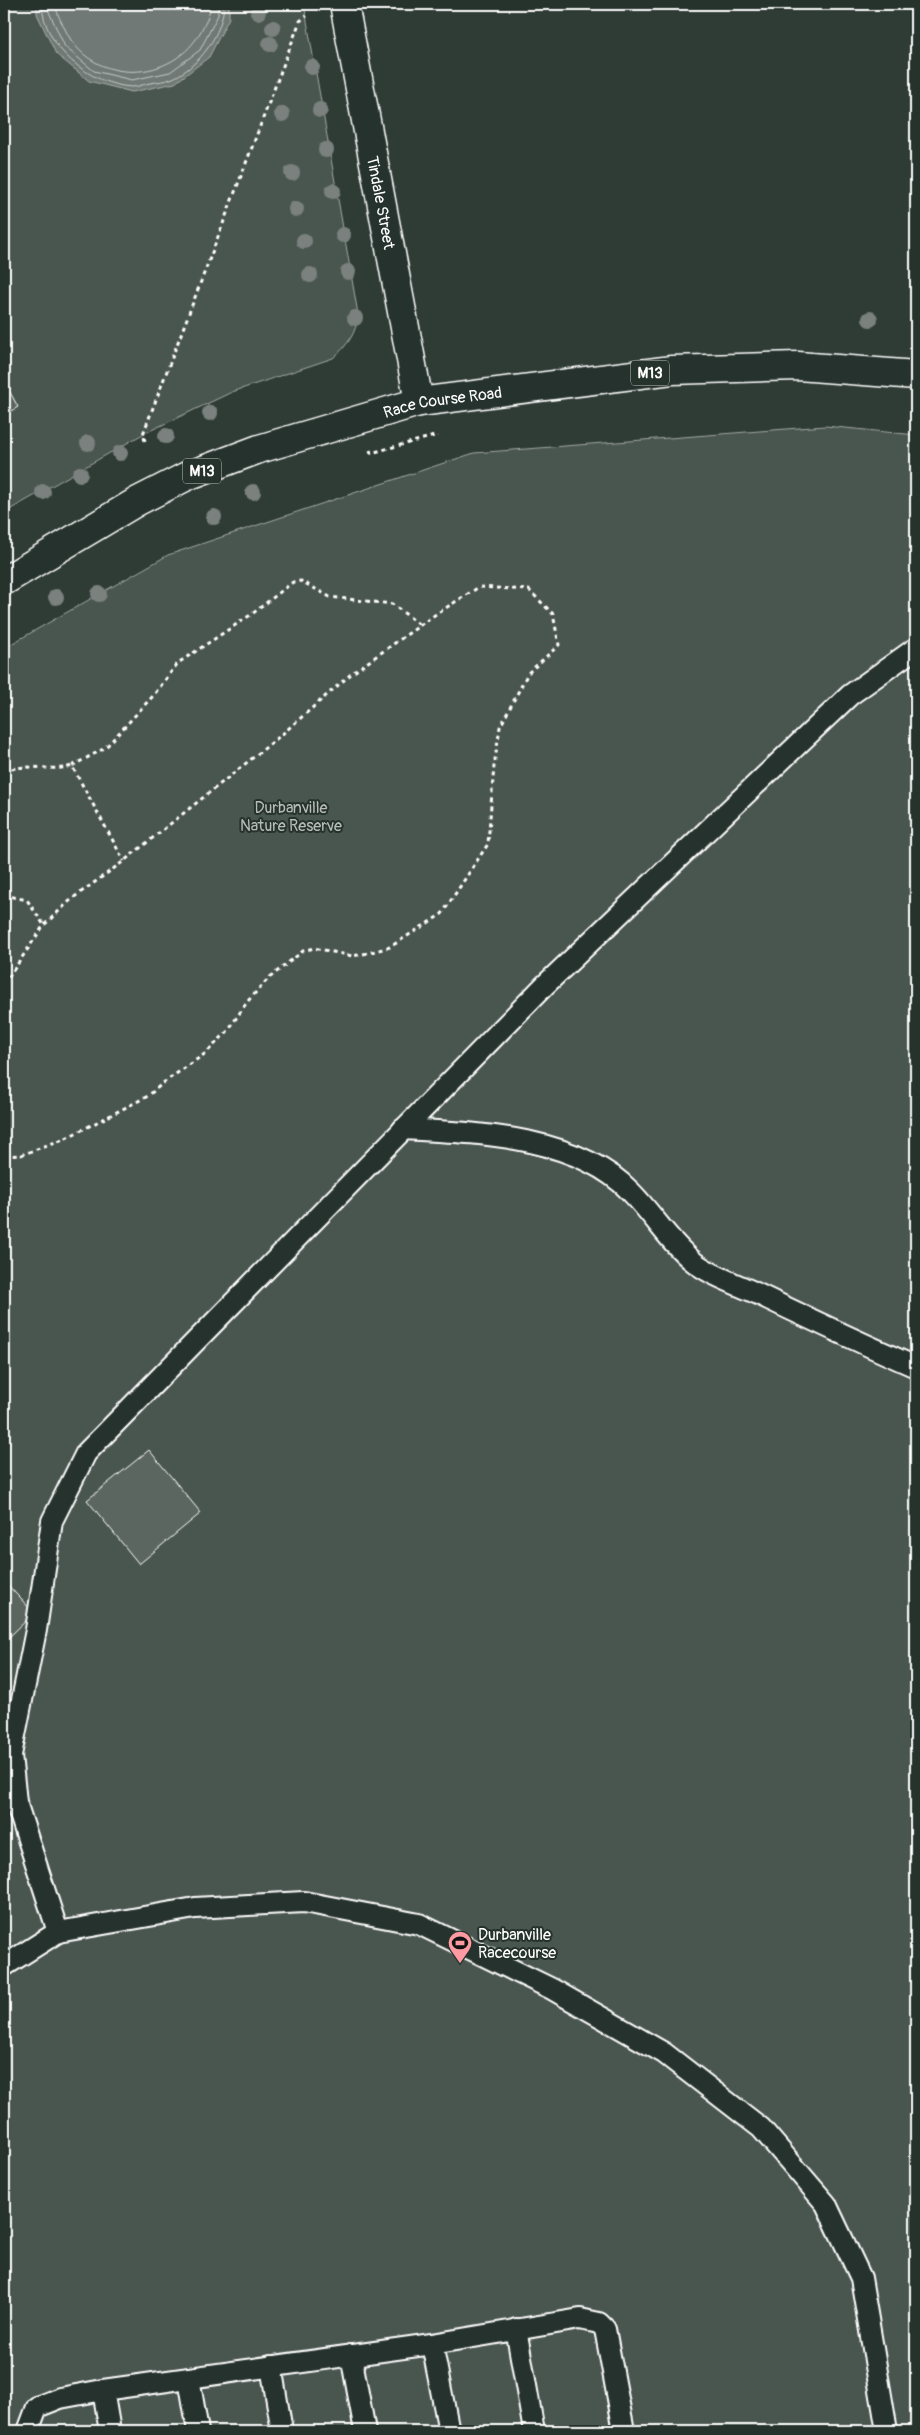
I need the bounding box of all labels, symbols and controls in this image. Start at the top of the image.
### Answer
street label: Tindale Street [362,154,399,252]
road number: M13 [631,360,669,386]
street label: Race Course Road [381,383,503,423]
road number: M13 [183,458,221,484]
park label: Durbanville Nature Reserve [240,798,342,836]
place label: Durbanville Racecourse [478,1925,556,1963]
sports icon: Durbanville Racecourse [447,1930,473,1964]

